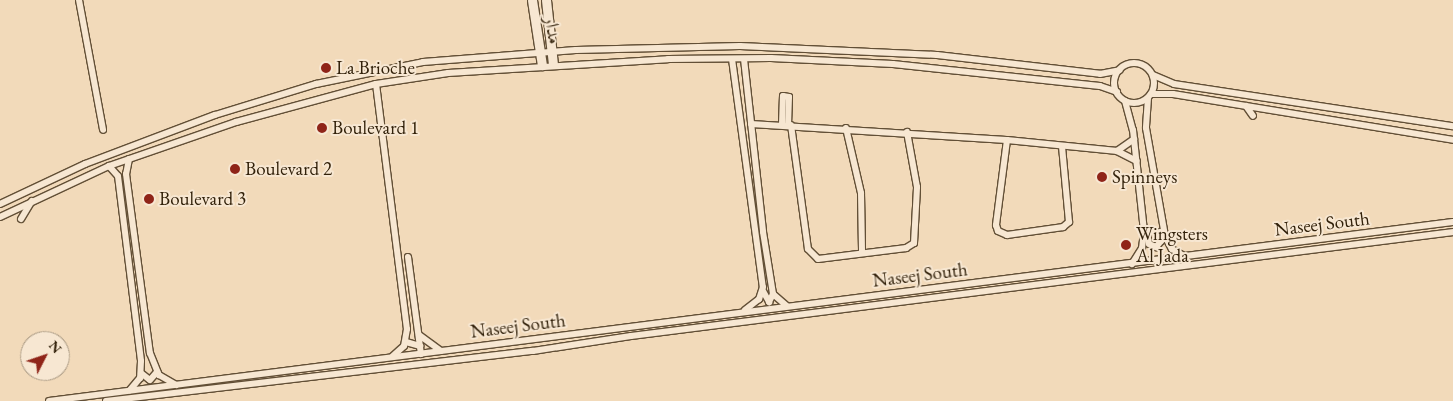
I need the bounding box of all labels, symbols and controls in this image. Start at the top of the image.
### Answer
street label: مدار [540,14,566,46]
place label: La Brioche [336,57,415,79]
marker: La Brioche [320,62,332,74]
place label: Boulevard 1 [332,117,419,139]
marker: Boulevard 1 [316,122,328,134]
place label: Boulevard 2 [245,158,332,180]
marker: Boulevard 2 [229,163,241,175]
place label: Spinneys [1112,166,1177,188]
marker: Spinneys [1096,171,1108,183]
place label: Boulevard 3 [159,188,246,210]
marker: Boulevard 3 [143,193,155,205]
street label: Naseej South [1273,207,1371,241]
place label: Wingsters Al Jada [1136,223,1208,267]
marker: Wingsters Al Jada [1120,239,1132,251]
street label: Naseej South [871,258,969,292]
street label: Naseej South [469,309,567,343]
north arrow [20,331,70,381]
text: N [45,337,66,357]

